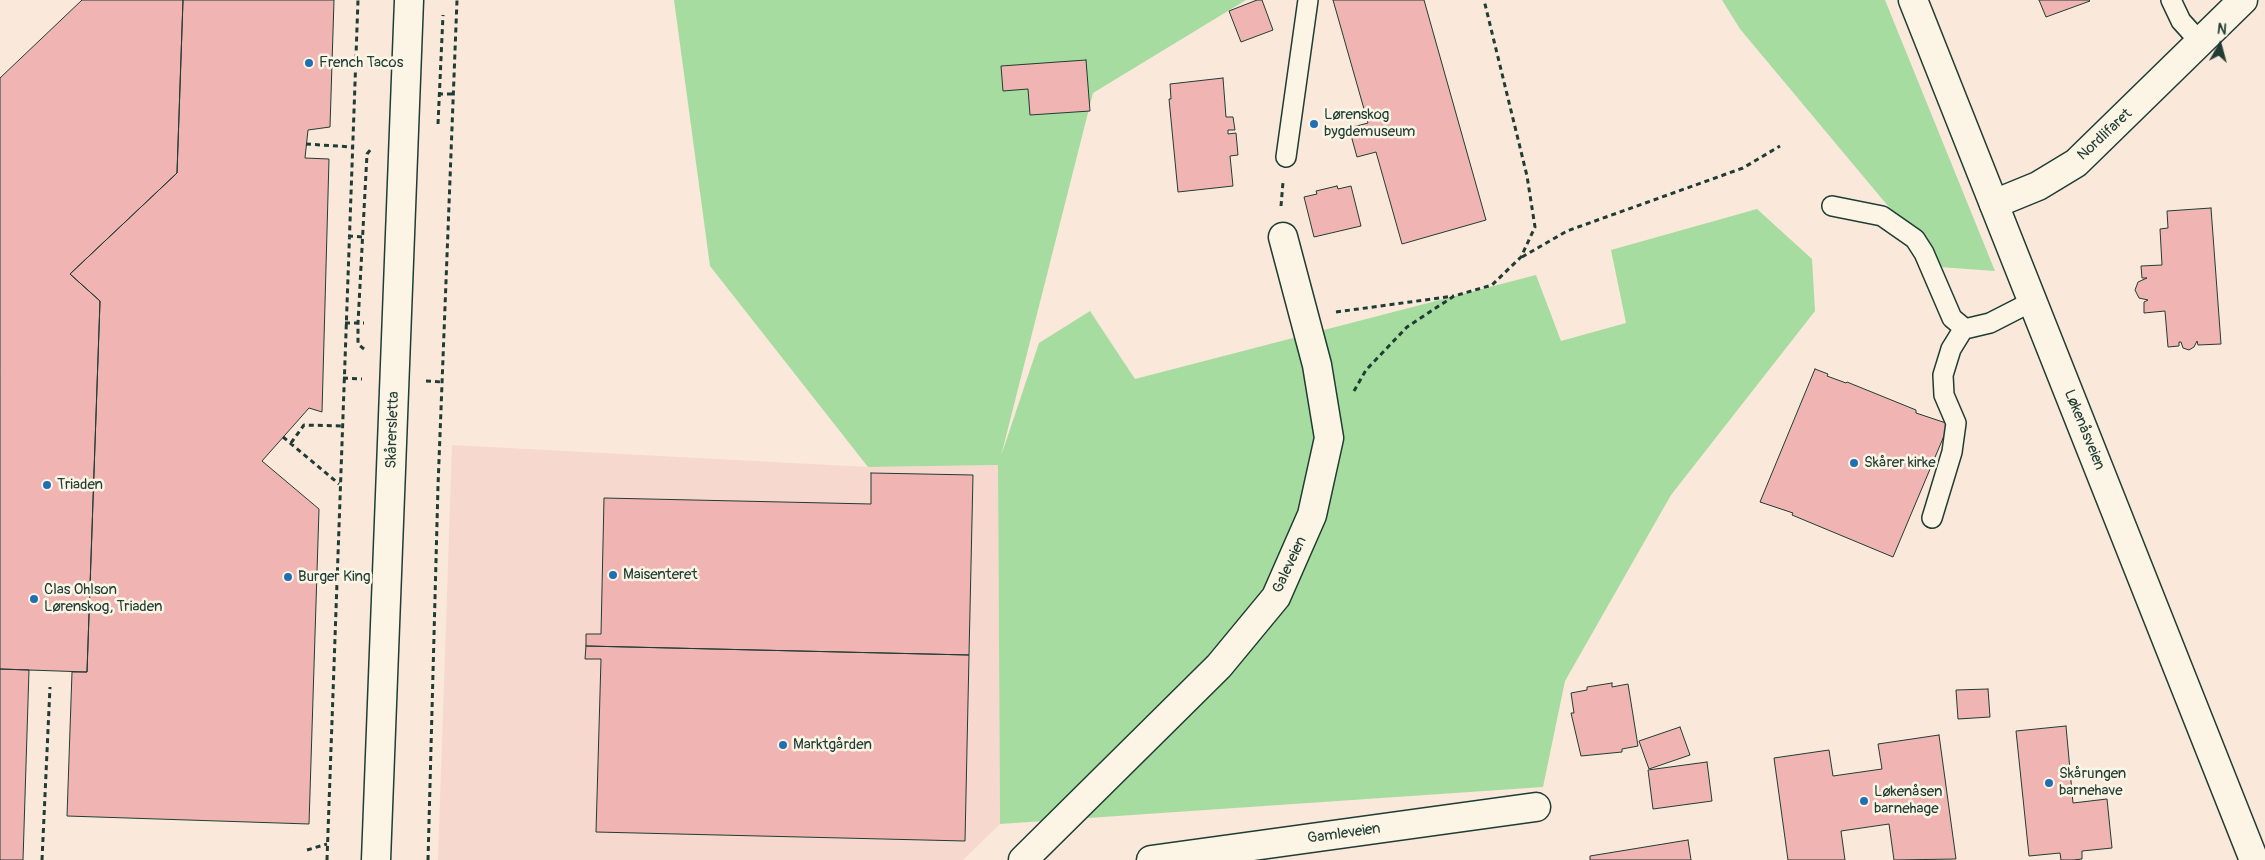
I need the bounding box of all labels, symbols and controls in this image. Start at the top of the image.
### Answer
north arrow [2195,20,2245,70]
text: N [2216,21,2228,39]
place label: French Tacos [319,54,403,72]
marker: French Tacos [303,57,315,69]
street label: Nordlifaret [2074,105,2136,165]
place label: Lørenskog bygdemuseum [1324,106,1415,141]
marker: Lørenskog bygdemuseum [1308,118,1320,130]
street label: Løkenåsveien [2060,387,2108,473]
street label: Skårersletta [383,391,403,469]
place label: Skårer kirke [1864,454,1936,472]
marker: Skårer kirke [1848,457,1860,469]
place label: Triaden [57,476,103,494]
marker: Triaden [41,479,53,491]
street label: Galeveien [1269,534,1311,596]
place label: Maisenteret [623,566,698,584]
place label: Burger King [298,568,371,586]
marker: Maisenteret [607,569,619,581]
marker: Burger King [282,571,294,583]
place label: Clas Ohlson Lørenskog, Triaden [44,581,162,616]
marker: Clas Ohlson Lørenskog, Triaden [28,593,40,605]
place label: Marktgården [793,736,872,754]
marker: Marktgården [777,739,789,751]
place label: Skårungen barnehave [2059,765,2126,800]
marker: Skårungen barnehave [2043,777,2055,789]
place label: Løkenåsen barnehage [1874,783,1942,818]
marker: Løkenåsen barnehage [1858,795,1870,807]
street label: Gamleveien [1306,820,1382,848]

